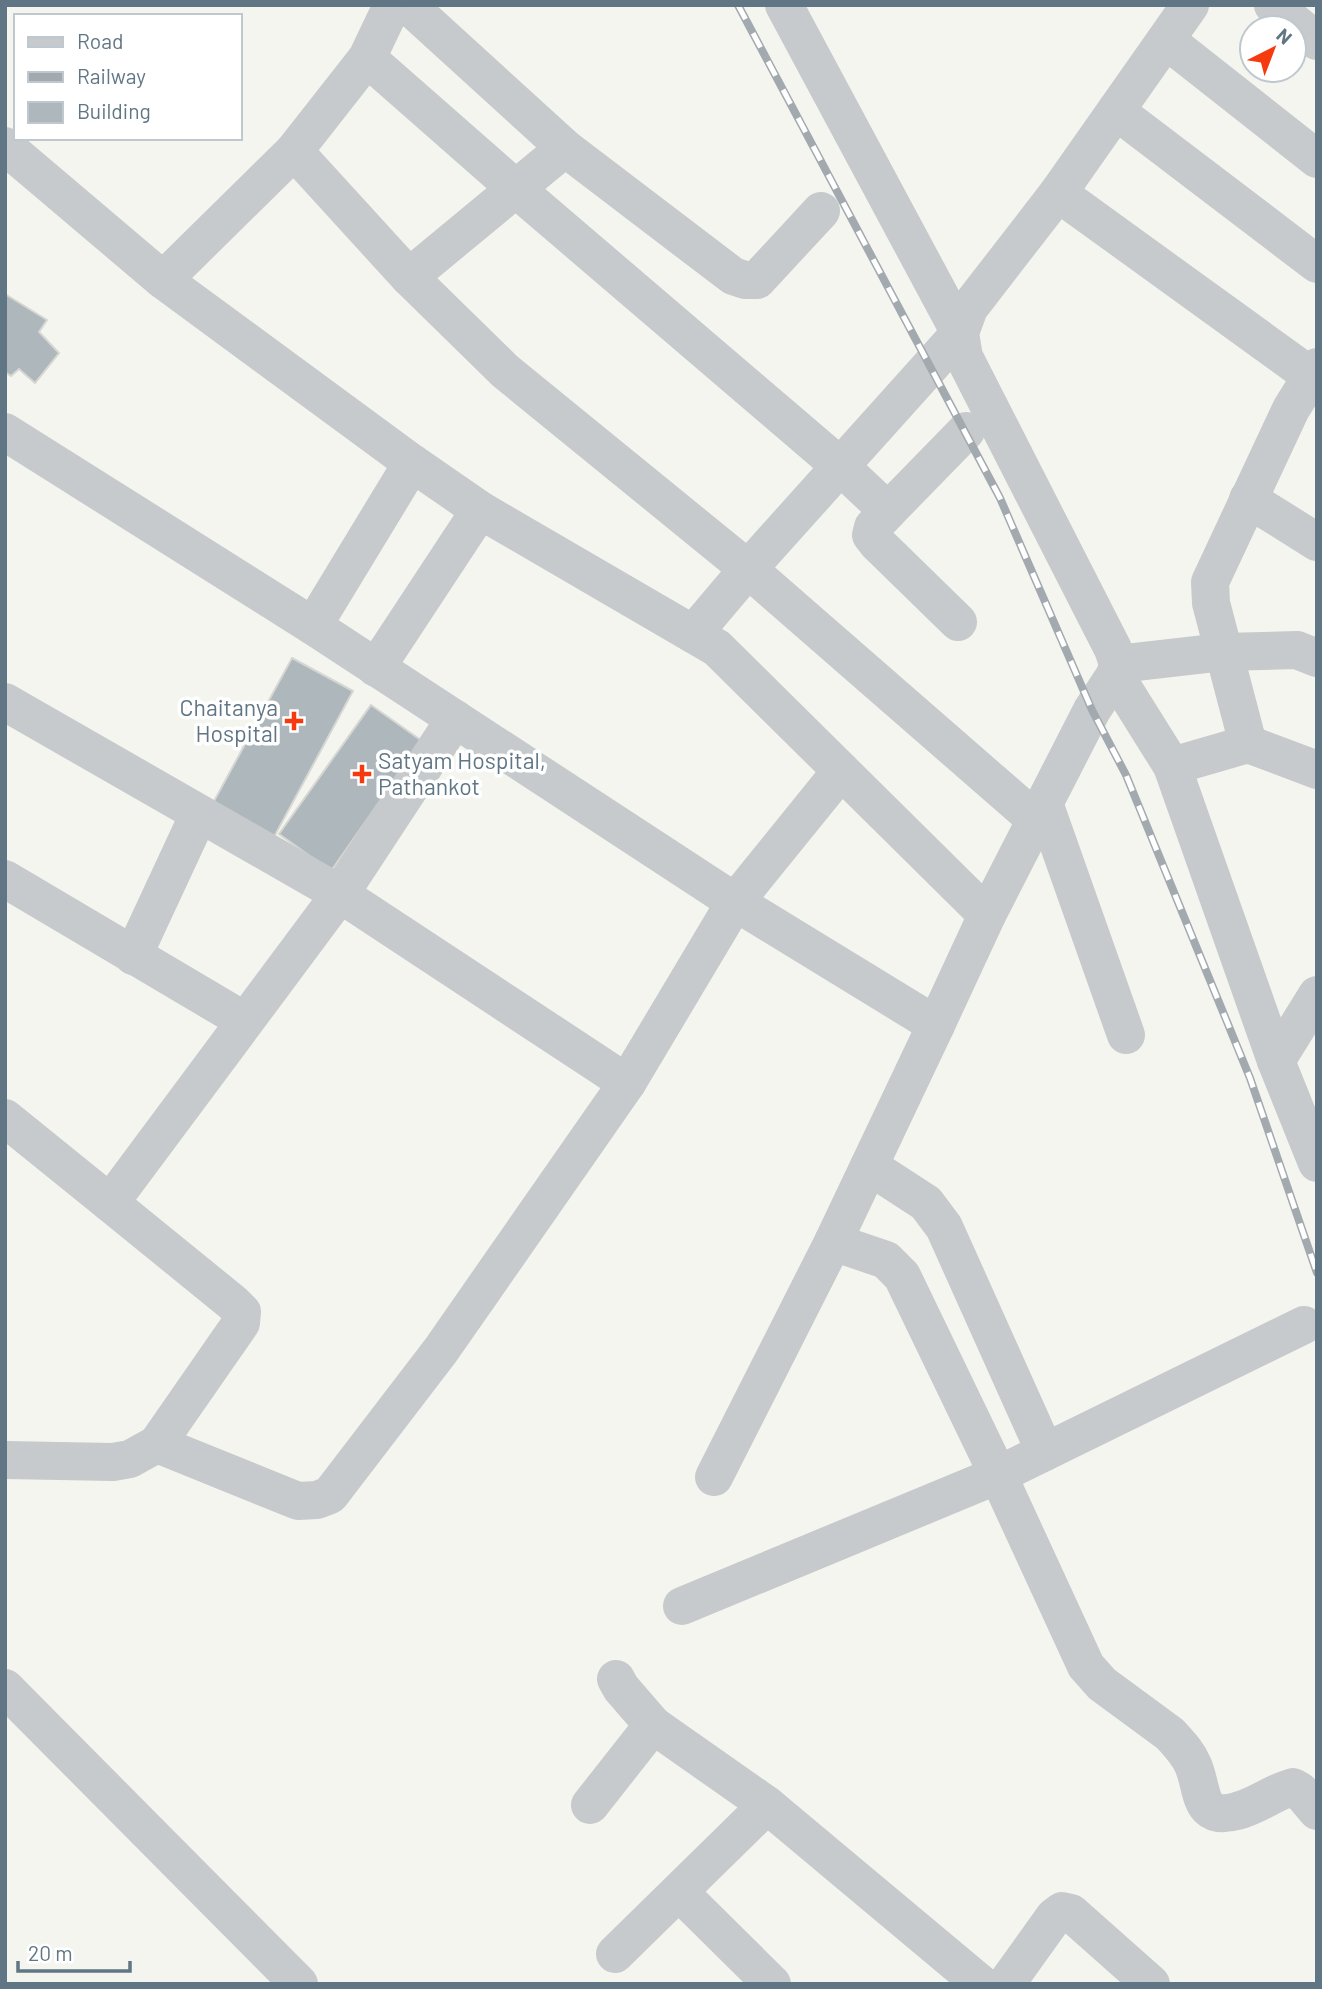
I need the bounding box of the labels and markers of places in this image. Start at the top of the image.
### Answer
place label: Chaitanya Hospital [180,693,278,747]
marker: Chaitanya Hospital [284,711,304,731]
place label: Satyam Hospital, Pathankot [378,746,546,800]
marker: Satyam Hospital, Pathankot [352,764,372,784]

